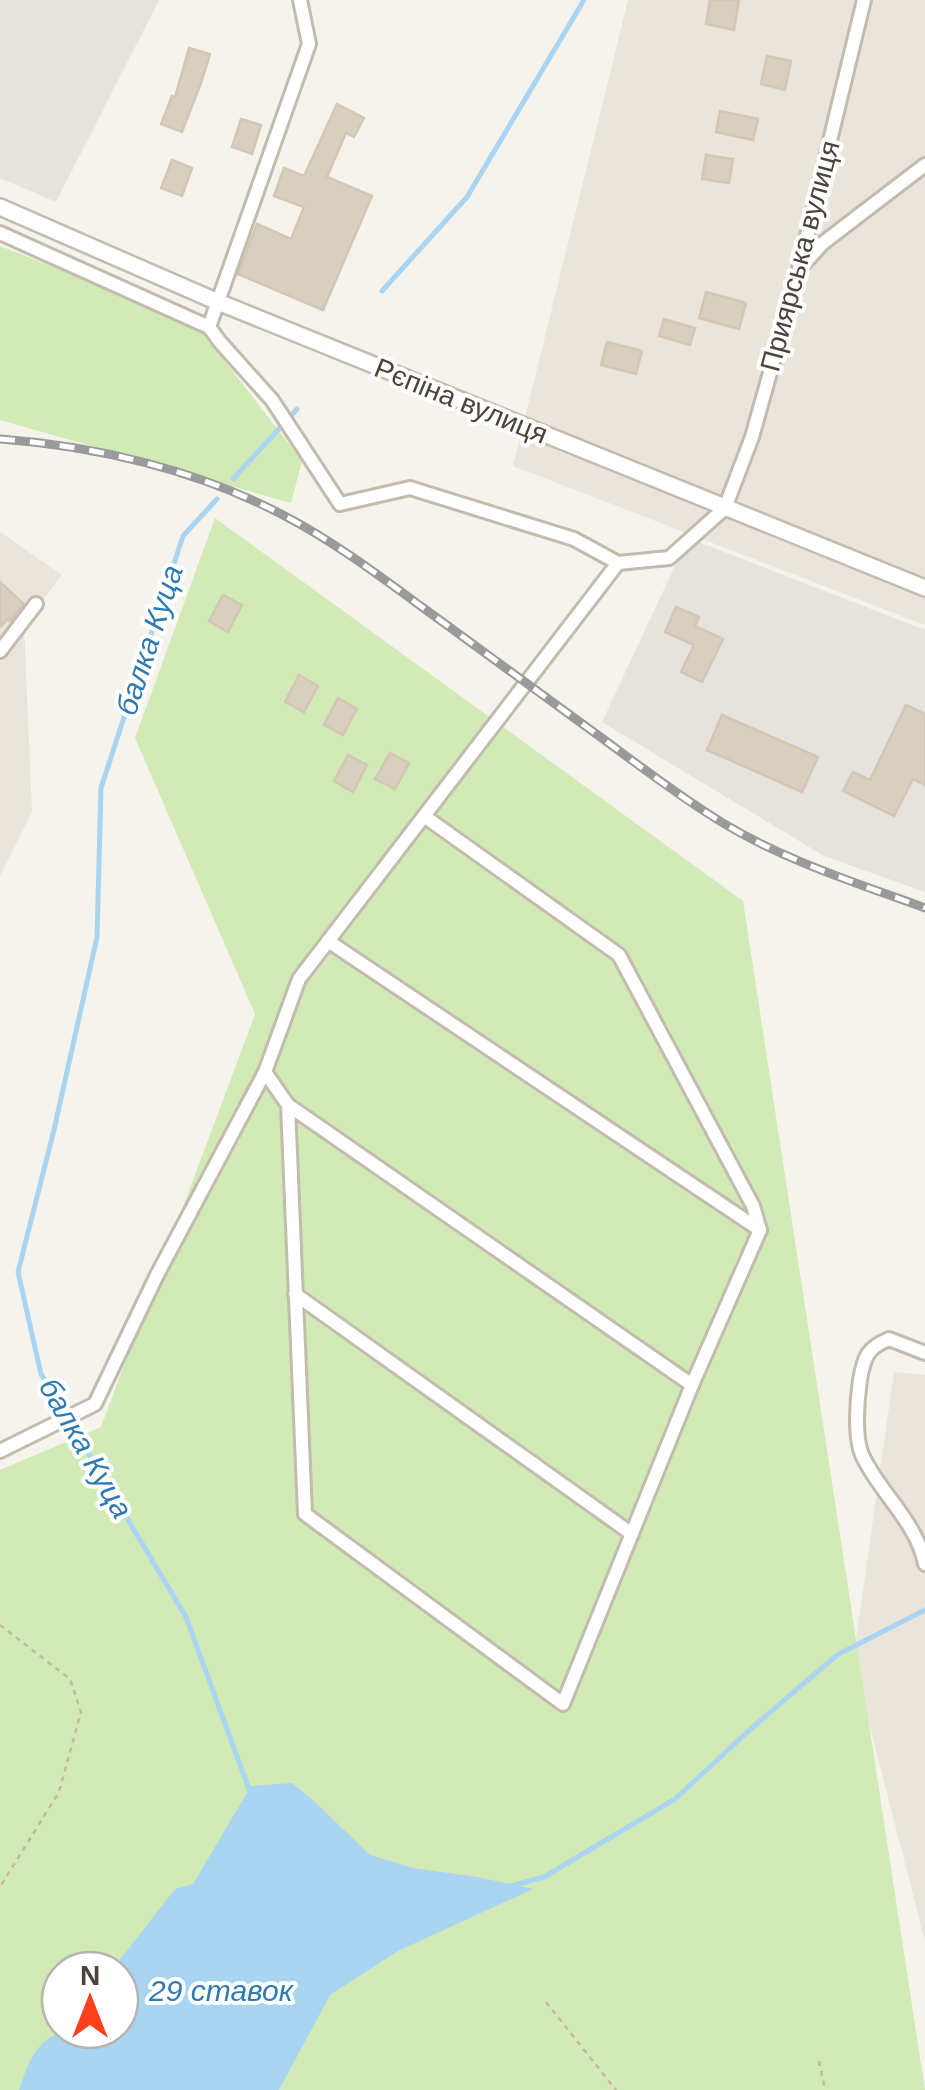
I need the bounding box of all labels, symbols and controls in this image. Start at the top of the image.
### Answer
street label: Приярська вулиця [754,137,846,375]
street label: Рєпіна вулиця [370,352,552,450]
water label: балка Куца [109,561,189,719]
water label: балка Куца [33,1372,139,1524]
north arrow [40,1950,140,2050]
text: N [80,1960,100,1991]
water label: 29 ставок [148,1974,295,2007]

